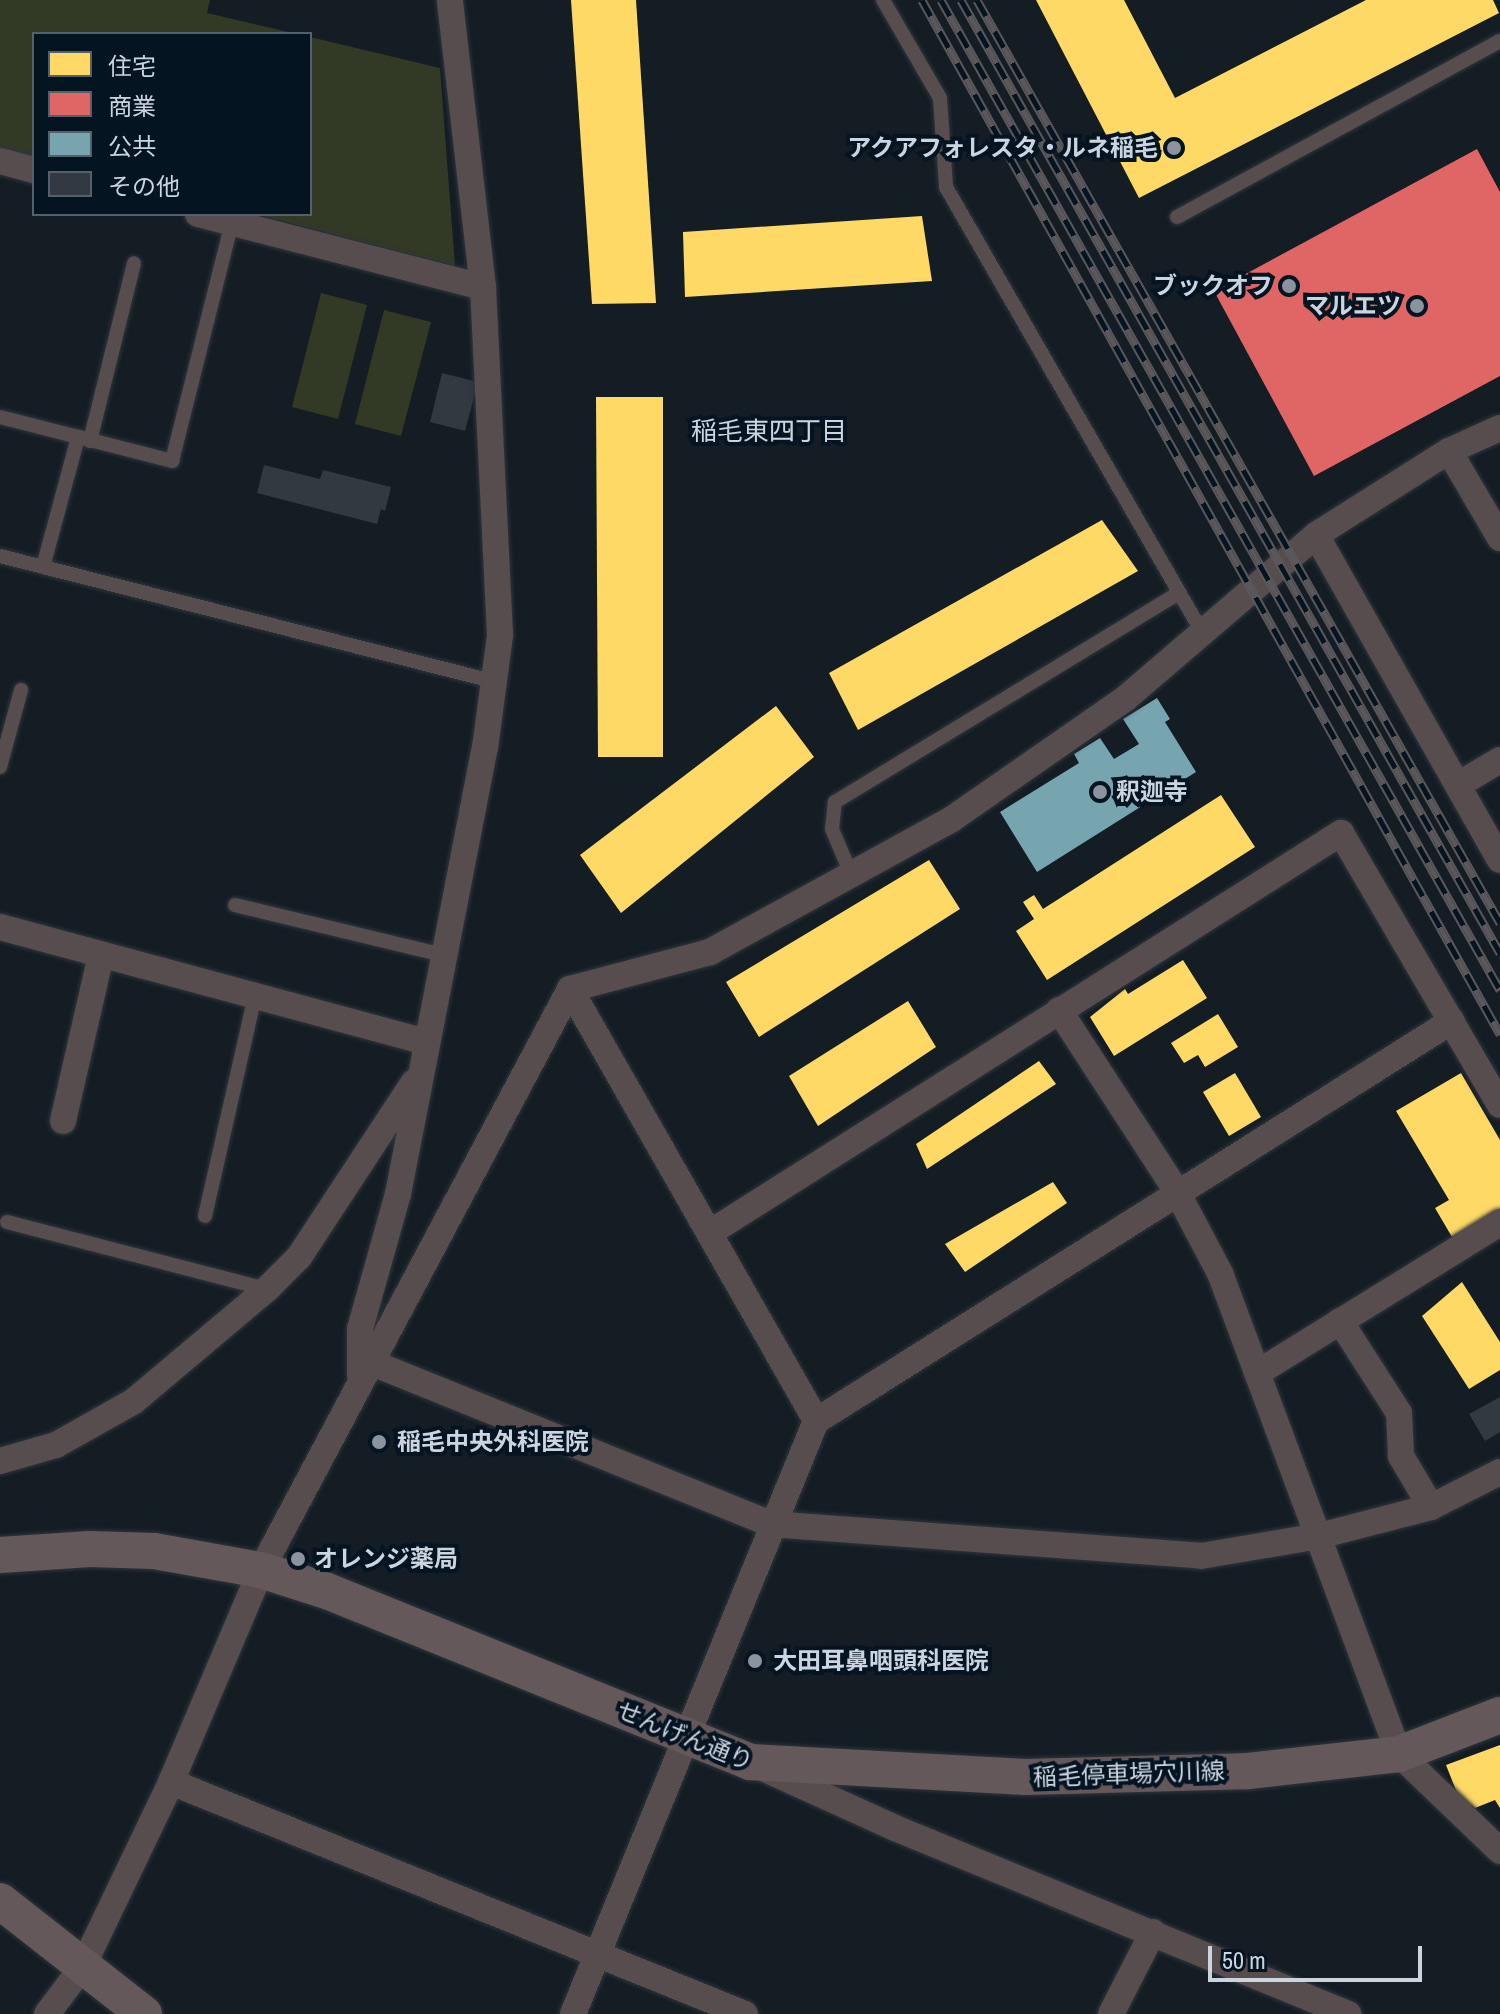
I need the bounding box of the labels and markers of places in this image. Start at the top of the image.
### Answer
place label: アクアフォレスタ・ルネ稲毛 [846,134,1158,162]
marker: アクアフォレスタ・ルネ稲毛 [1165,139,1183,157]
place label: ブックオフ [1153,272,1273,300]
marker: ブックオフ [1280,277,1298,295]
place label: マルエツ [1305,292,1401,320]
marker: マルエツ [1408,297,1426,315]
place label: 釈迦寺 [1116,778,1188,806]
marker: 釈迦寺 [1091,783,1109,801]
place label: 稲毛中央外科医院 [397,1428,589,1456]
marker: 稲毛中央外科医院 [368,1431,390,1453]
place label: オレンジ薬局 [314,1545,458,1573]
marker: オレンジ薬局 [289,1550,307,1568]
place label: 大田耳鼻咽頭科医院 [773,1647,989,1675]
marker: 大田耳鼻咽頭科医院 [744,1650,766,1672]

